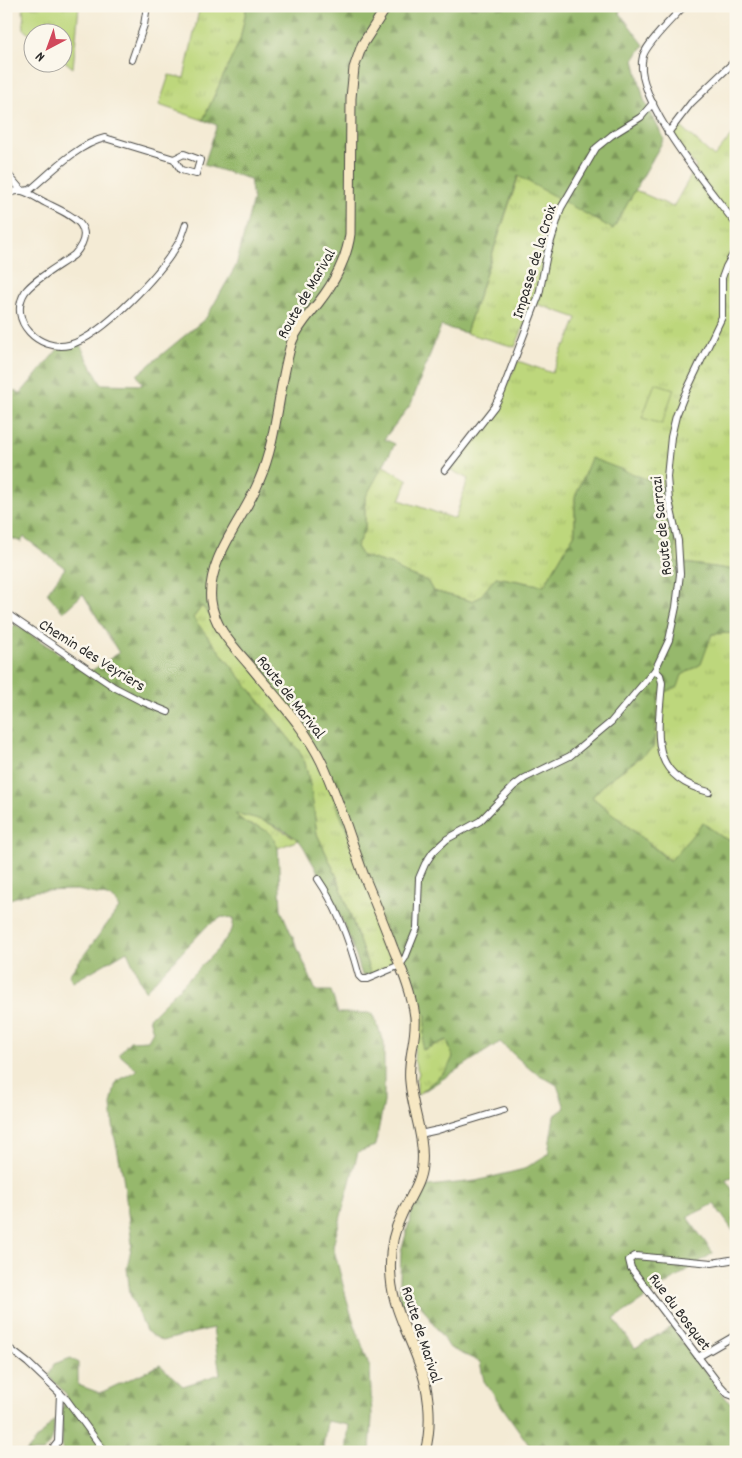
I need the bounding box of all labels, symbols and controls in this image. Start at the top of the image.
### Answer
north arrow [22,22,72,72]
text: N [32,46,50,66]
street label: Impasse de la Croix [507,202,564,322]
street label: Route de Marival [272,245,342,343]
street label: Route de Sarrazi [646,475,679,576]
street label: Chemin des Veyriers [34,614,150,698]
street label: Route de Marival [250,651,330,744]
street label: Rue du Bosquet [642,1269,716,1356]
street label: Route de Marival [394,1283,447,1386]

